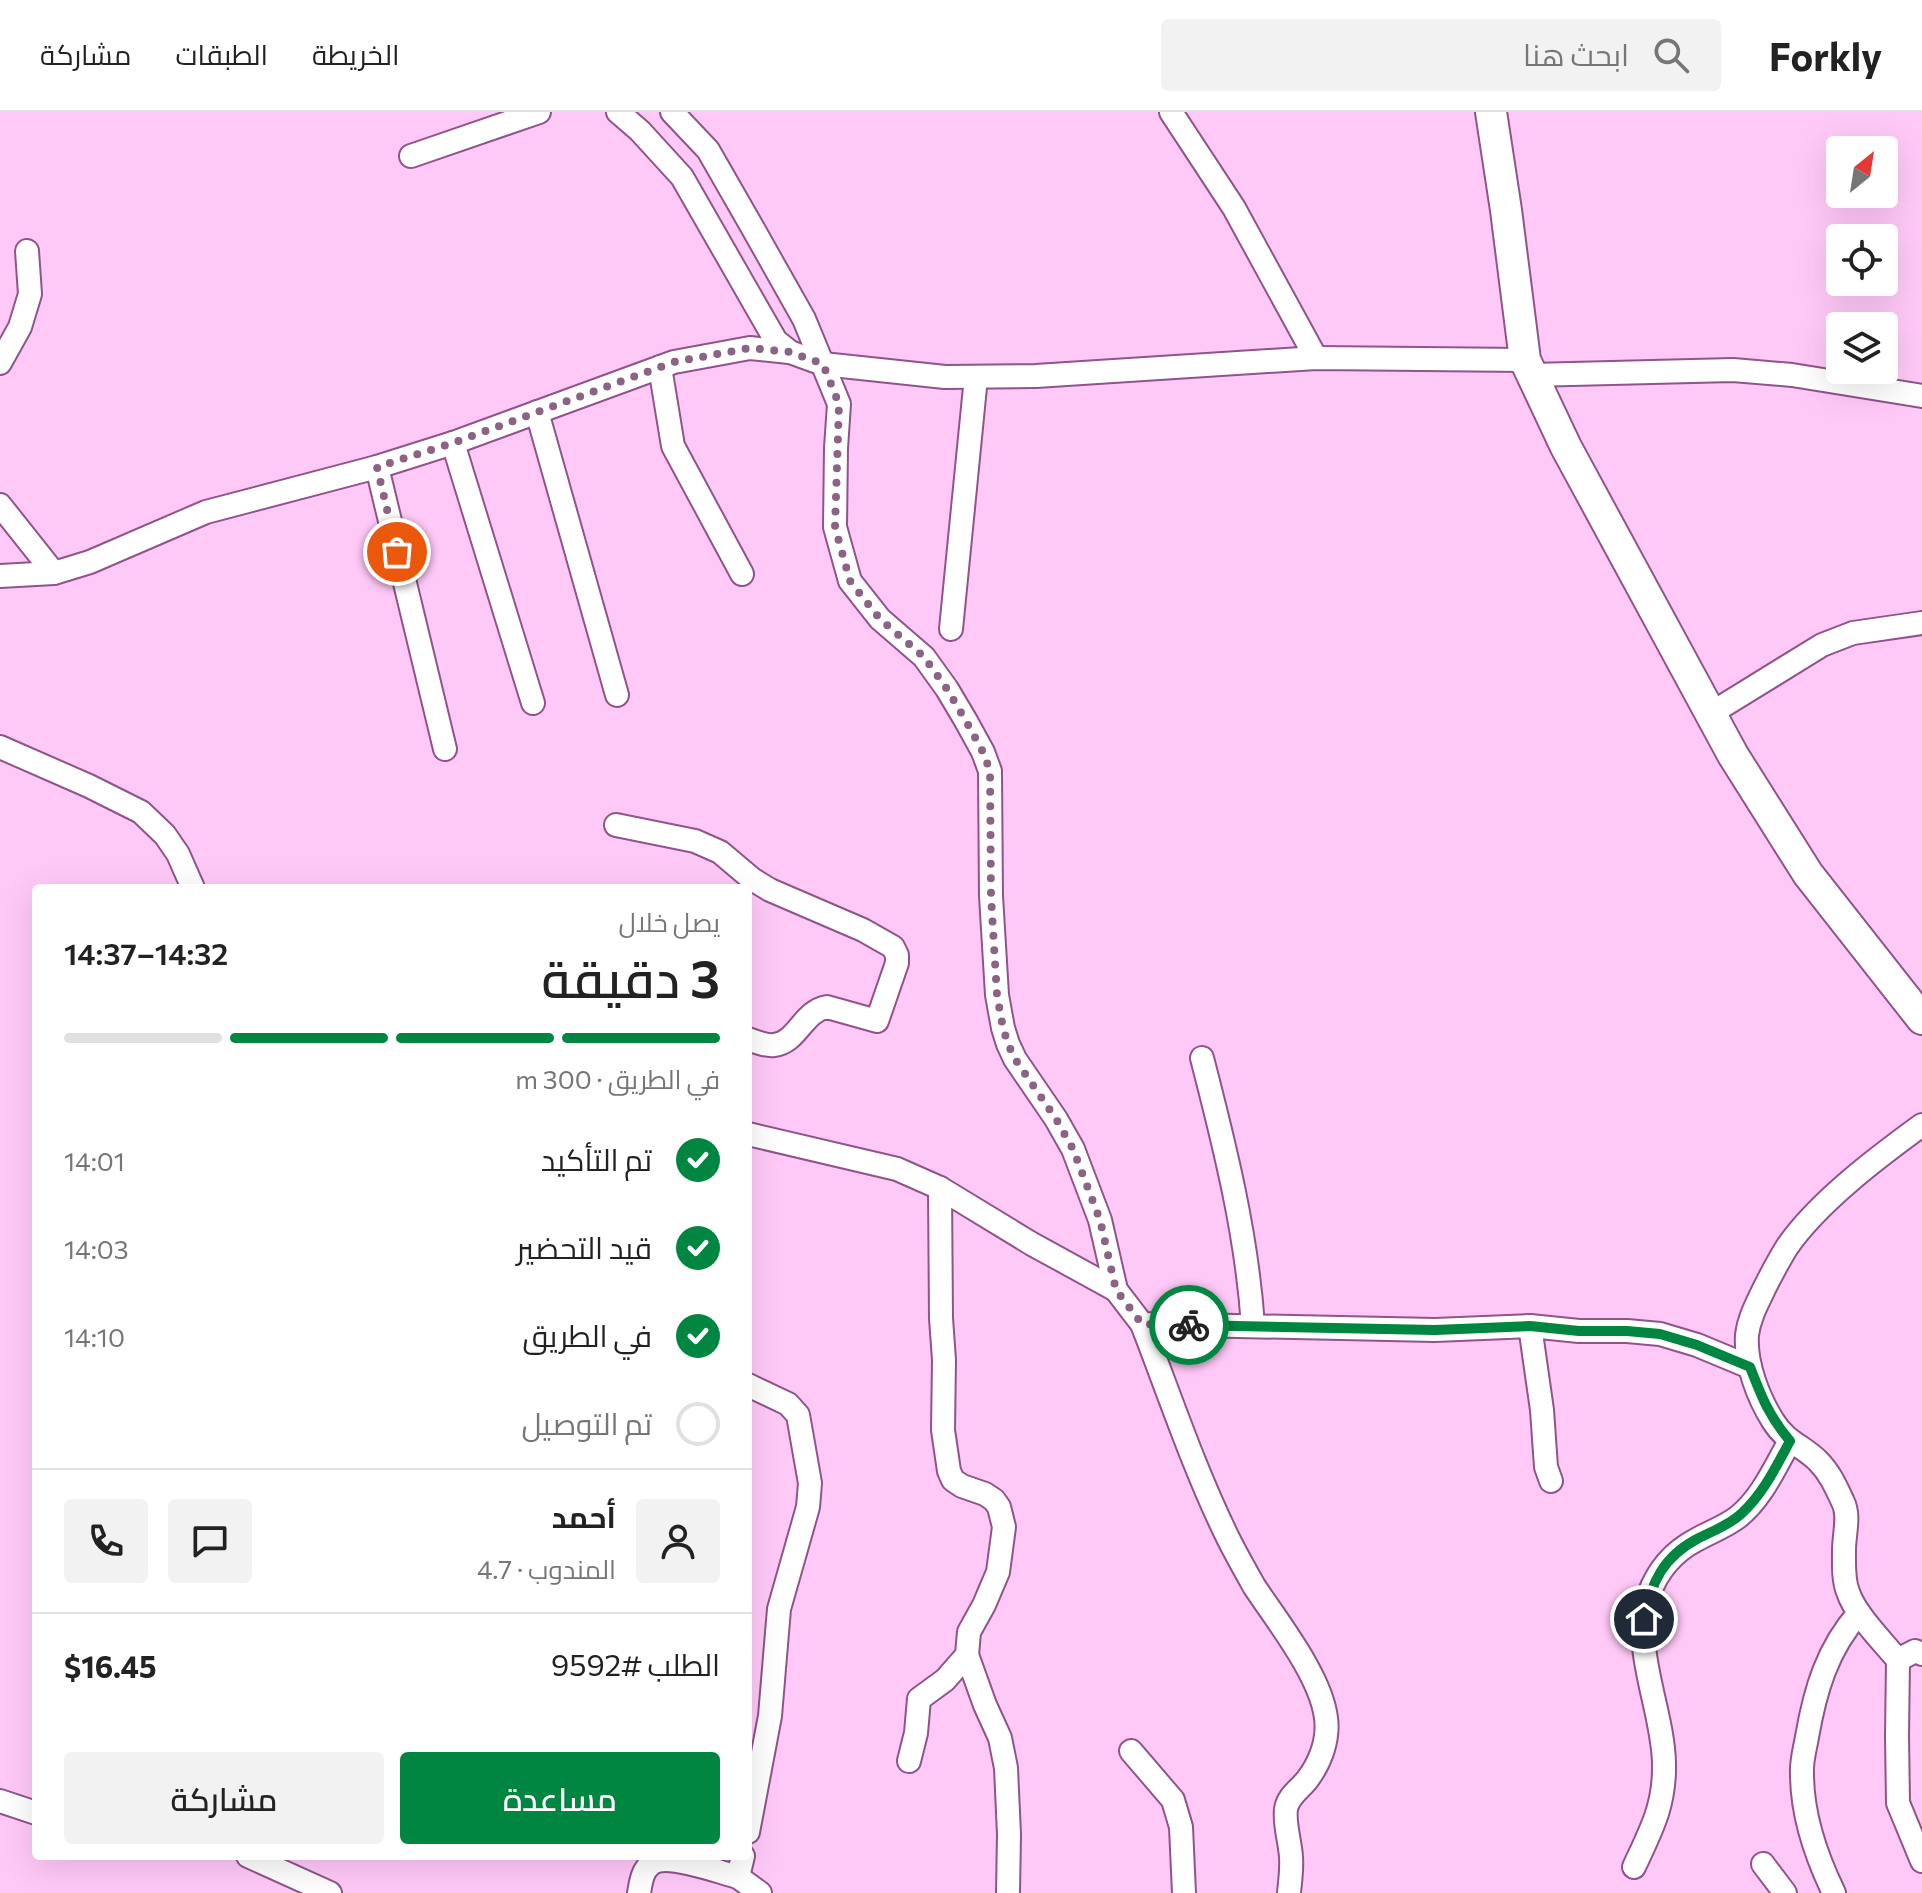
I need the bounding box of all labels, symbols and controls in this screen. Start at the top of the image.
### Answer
search box [1161,19,1721,91]
text: Forkly [1769,32,1882,79]
icon: search [1649,33,1693,77]
text: ابحث هنا [1523,35,1629,72]
text: مشاركة [40,37,131,71]
text: الطبقات [175,37,268,71]
text: الخريطة [312,37,399,71]
north arrow [1826,136,1898,208]
map controls [1826,136,1898,384]
button: locate [1826,224,1898,296]
button: layers [1826,312,1898,384]
pin [363,518,431,586]
icon: bag [375,530,419,574]
text: يصل خلال [619,906,720,937]
text: 14:32–14:37 [64,934,228,971]
text: 3 دقيقة [541,945,720,1009]
text: في الطريق · 300 m [515,1063,720,1094]
icon: check [676,1138,720,1182]
text: تم التأكيد [541,1140,652,1177]
text: 14:01 [64,1145,125,1176]
icon: check [676,1226,720,1270]
text: قيد التحضير [517,1228,652,1265]
text: 14:03 [64,1233,129,1264]
courier [1149,1285,1229,1365]
icon: bike [1167,1303,1211,1347]
icon: check [676,1314,720,1358]
text: في الطريق [522,1316,652,1353]
text: 14:10 [64,1321,125,1352]
text: تم التوصيل [522,1404,652,1441]
text: أحمد [552,1497,616,1534]
button: phone [64,1499,148,1583]
button: chat [168,1499,252,1583]
button: person [636,1499,720,1583]
text: المندوب · 4.7 [477,1553,616,1584]
pin [1610,1585,1678,1653]
icon: home [1622,1597,1666,1641]
text: الطلب #9592 [551,1645,720,1682]
text: $16.45 [64,1647,157,1684]
button: مشاركة [64,1752,384,1844]
button: مساعدة [400,1752,720,1844]

